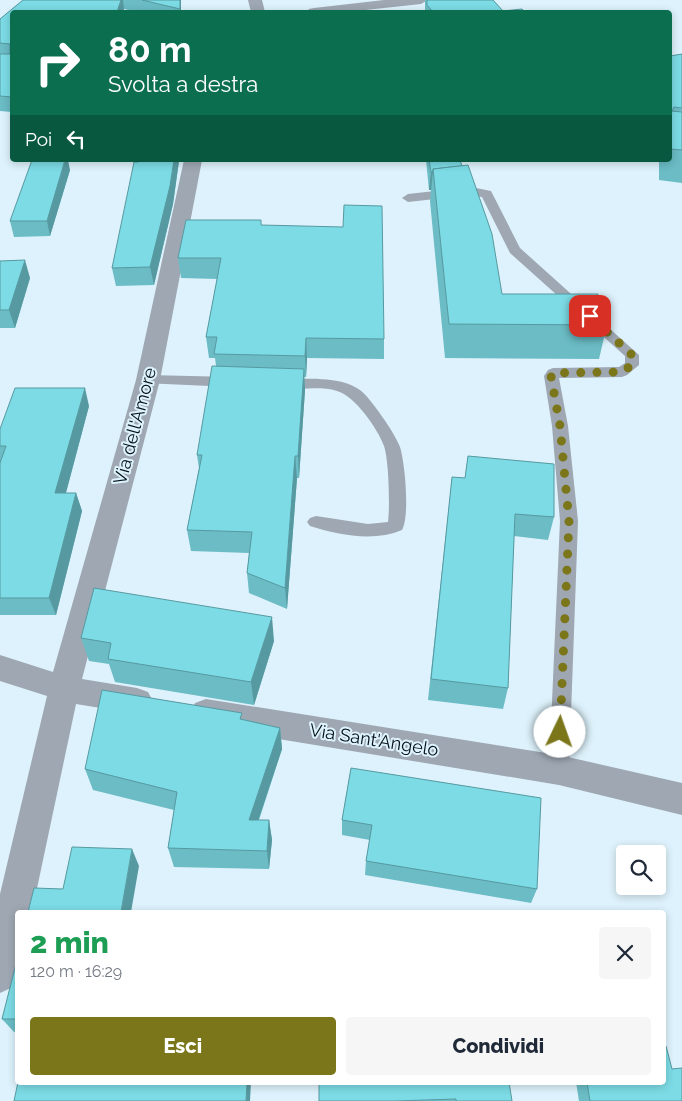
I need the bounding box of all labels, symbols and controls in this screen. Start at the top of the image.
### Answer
text: 80 m [108,29,192,70]
icon: right [25,30,90,95]
text: Svolta a destra [108,71,258,97]
icon: left [62,125,90,153]
text: Poi [25,128,52,150]
pin [569,295,611,337]
icon: arrive [576,302,604,330]
street label: Via dell'Amore [109,365,160,487]
position arrow [533,705,585,757]
street label: Via Sant'Angelo [308,719,440,760]
map controls [616,845,666,895]
button: search [616,845,666,895]
text: 2 min [30,925,109,960]
button: close [599,927,651,979]
text: 120 m · 16:29 [30,962,122,981]
button: Esci [30,1017,336,1075]
button: Condividi [346,1017,651,1075]

